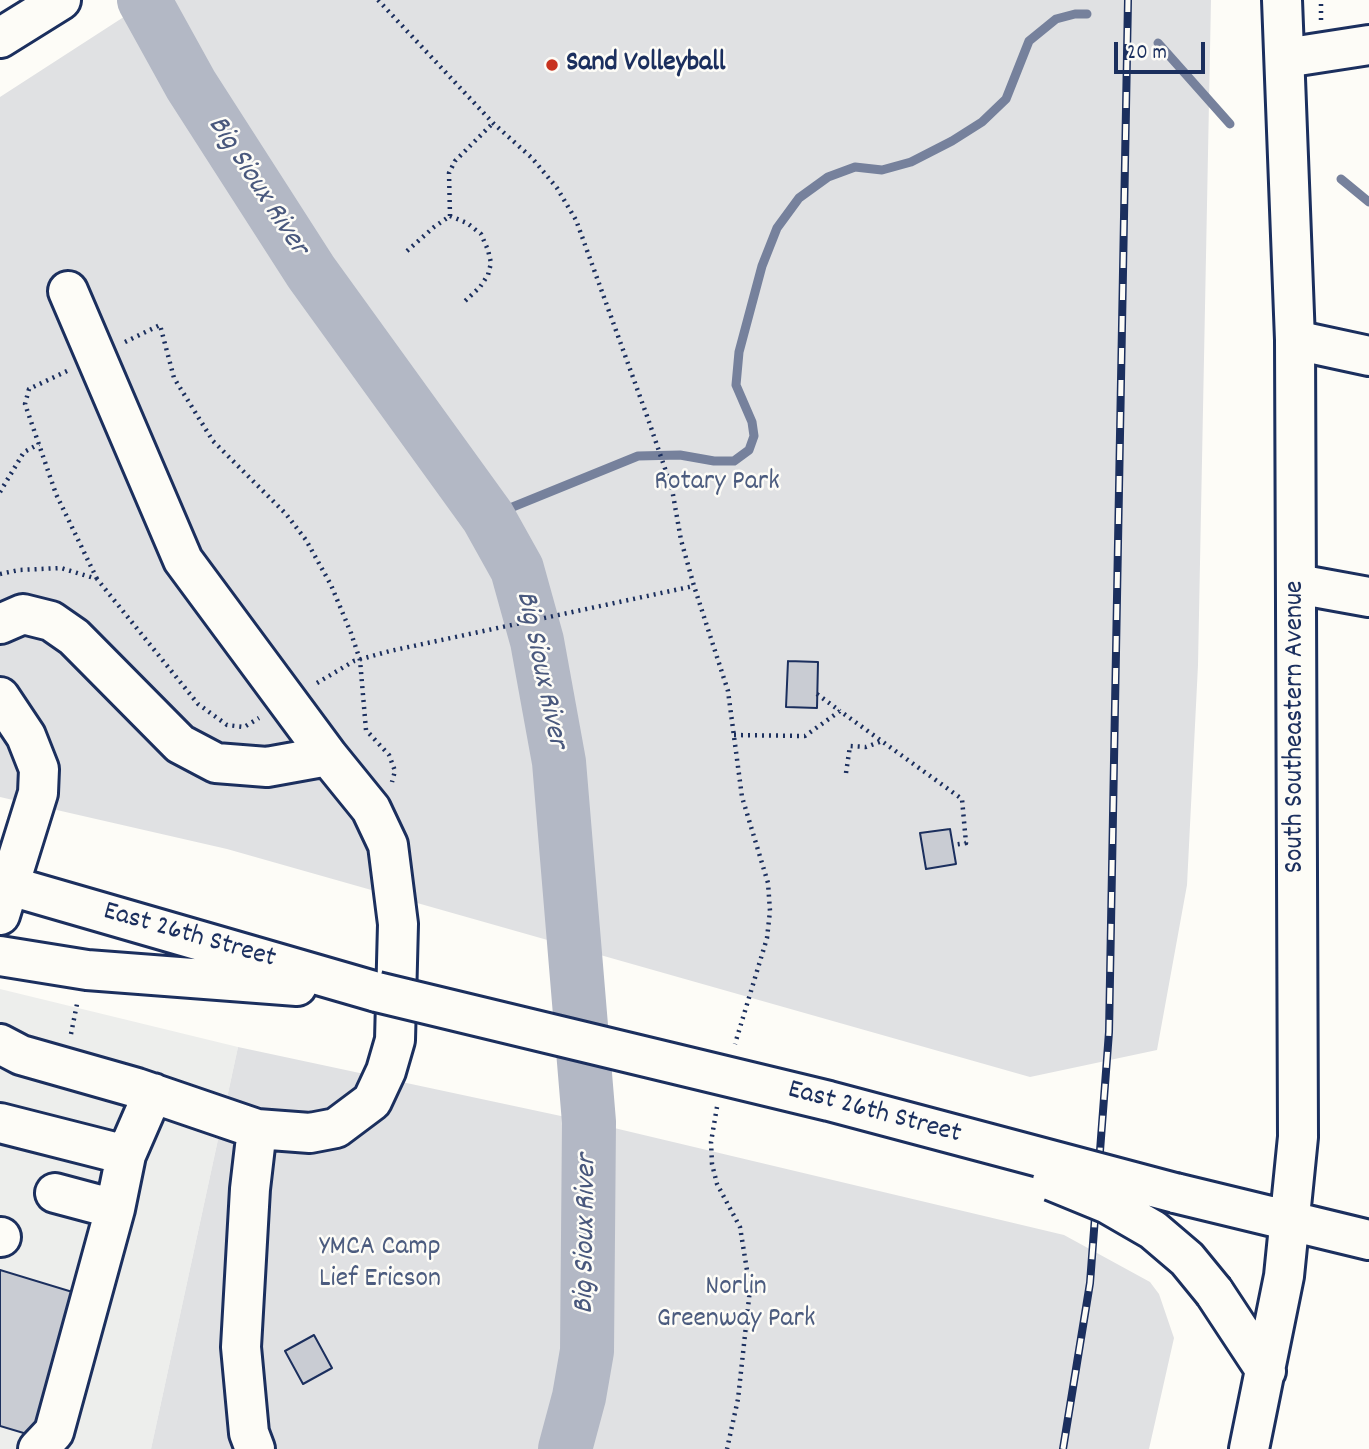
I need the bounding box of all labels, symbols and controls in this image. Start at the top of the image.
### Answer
scale bar [1117,28,1208,72]
text: 20 m [1127,39,1167,69]
place label: Sand Volleyball [566,48,725,82]
marker: Sand Volleyball [544,57,560,73]
water label: Big Sioux River [197,110,315,264]
park label: Rotary Park [654,467,780,501]
street label: South Southeastern Avenue [1280,581,1314,873]
water label: Big Sioux River [505,588,573,752]
street label: East 26th Street [99,896,279,978]
street label: East 26th Street [784,1075,964,1153]
water label: Big Sioux River [569,1154,607,1314]
park label: YMCA Camp Lief Ericson [319,1232,441,1298]
park label: Norlin Greenway Park [657,1272,815,1338]

